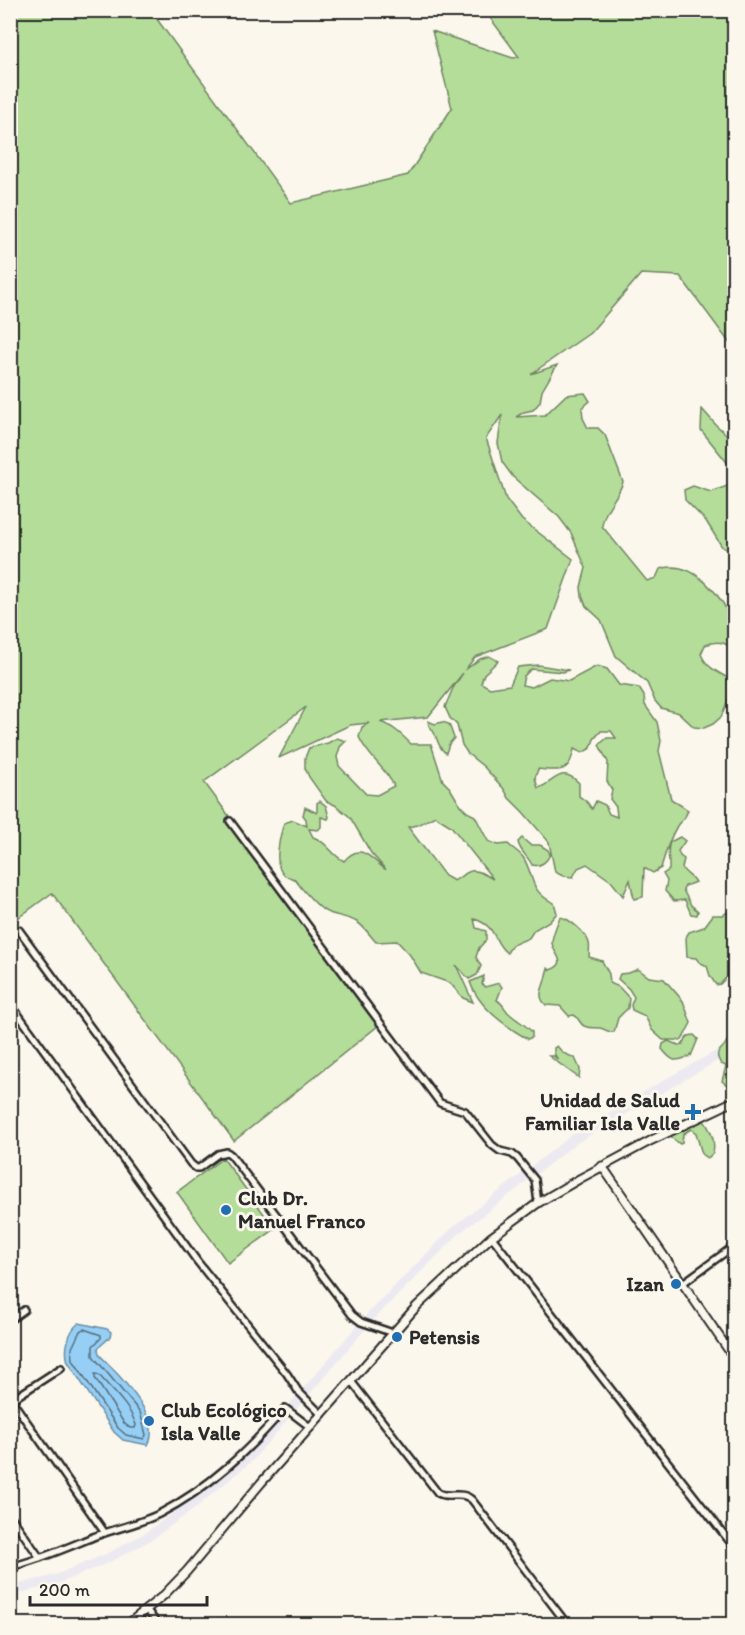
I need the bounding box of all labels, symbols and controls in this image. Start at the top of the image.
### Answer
place label: Unidad de Salud Familiar Isla Valle [525,1088,680,1135]
marker: Unidad de Salud Familiar Isla Valle [684,1103,702,1121]
place label: Club Dr. Manuel Franco [238,1186,365,1233]
marker: Club Dr. Manuel Franco [219,1203,233,1217]
place label: Izan [626,1272,664,1296]
marker: Izan [669,1277,683,1291]
place label: Petensis [409,1325,480,1349]
marker: Petensis [390,1330,404,1344]
place label: Club Ecológico Isla Valle [161,1398,287,1445]
marker: Club Ecológico Isla Valle [142,1414,156,1428]
scale bar [30,1569,207,1607]
text: 200 m [39,1579,90,1601]

